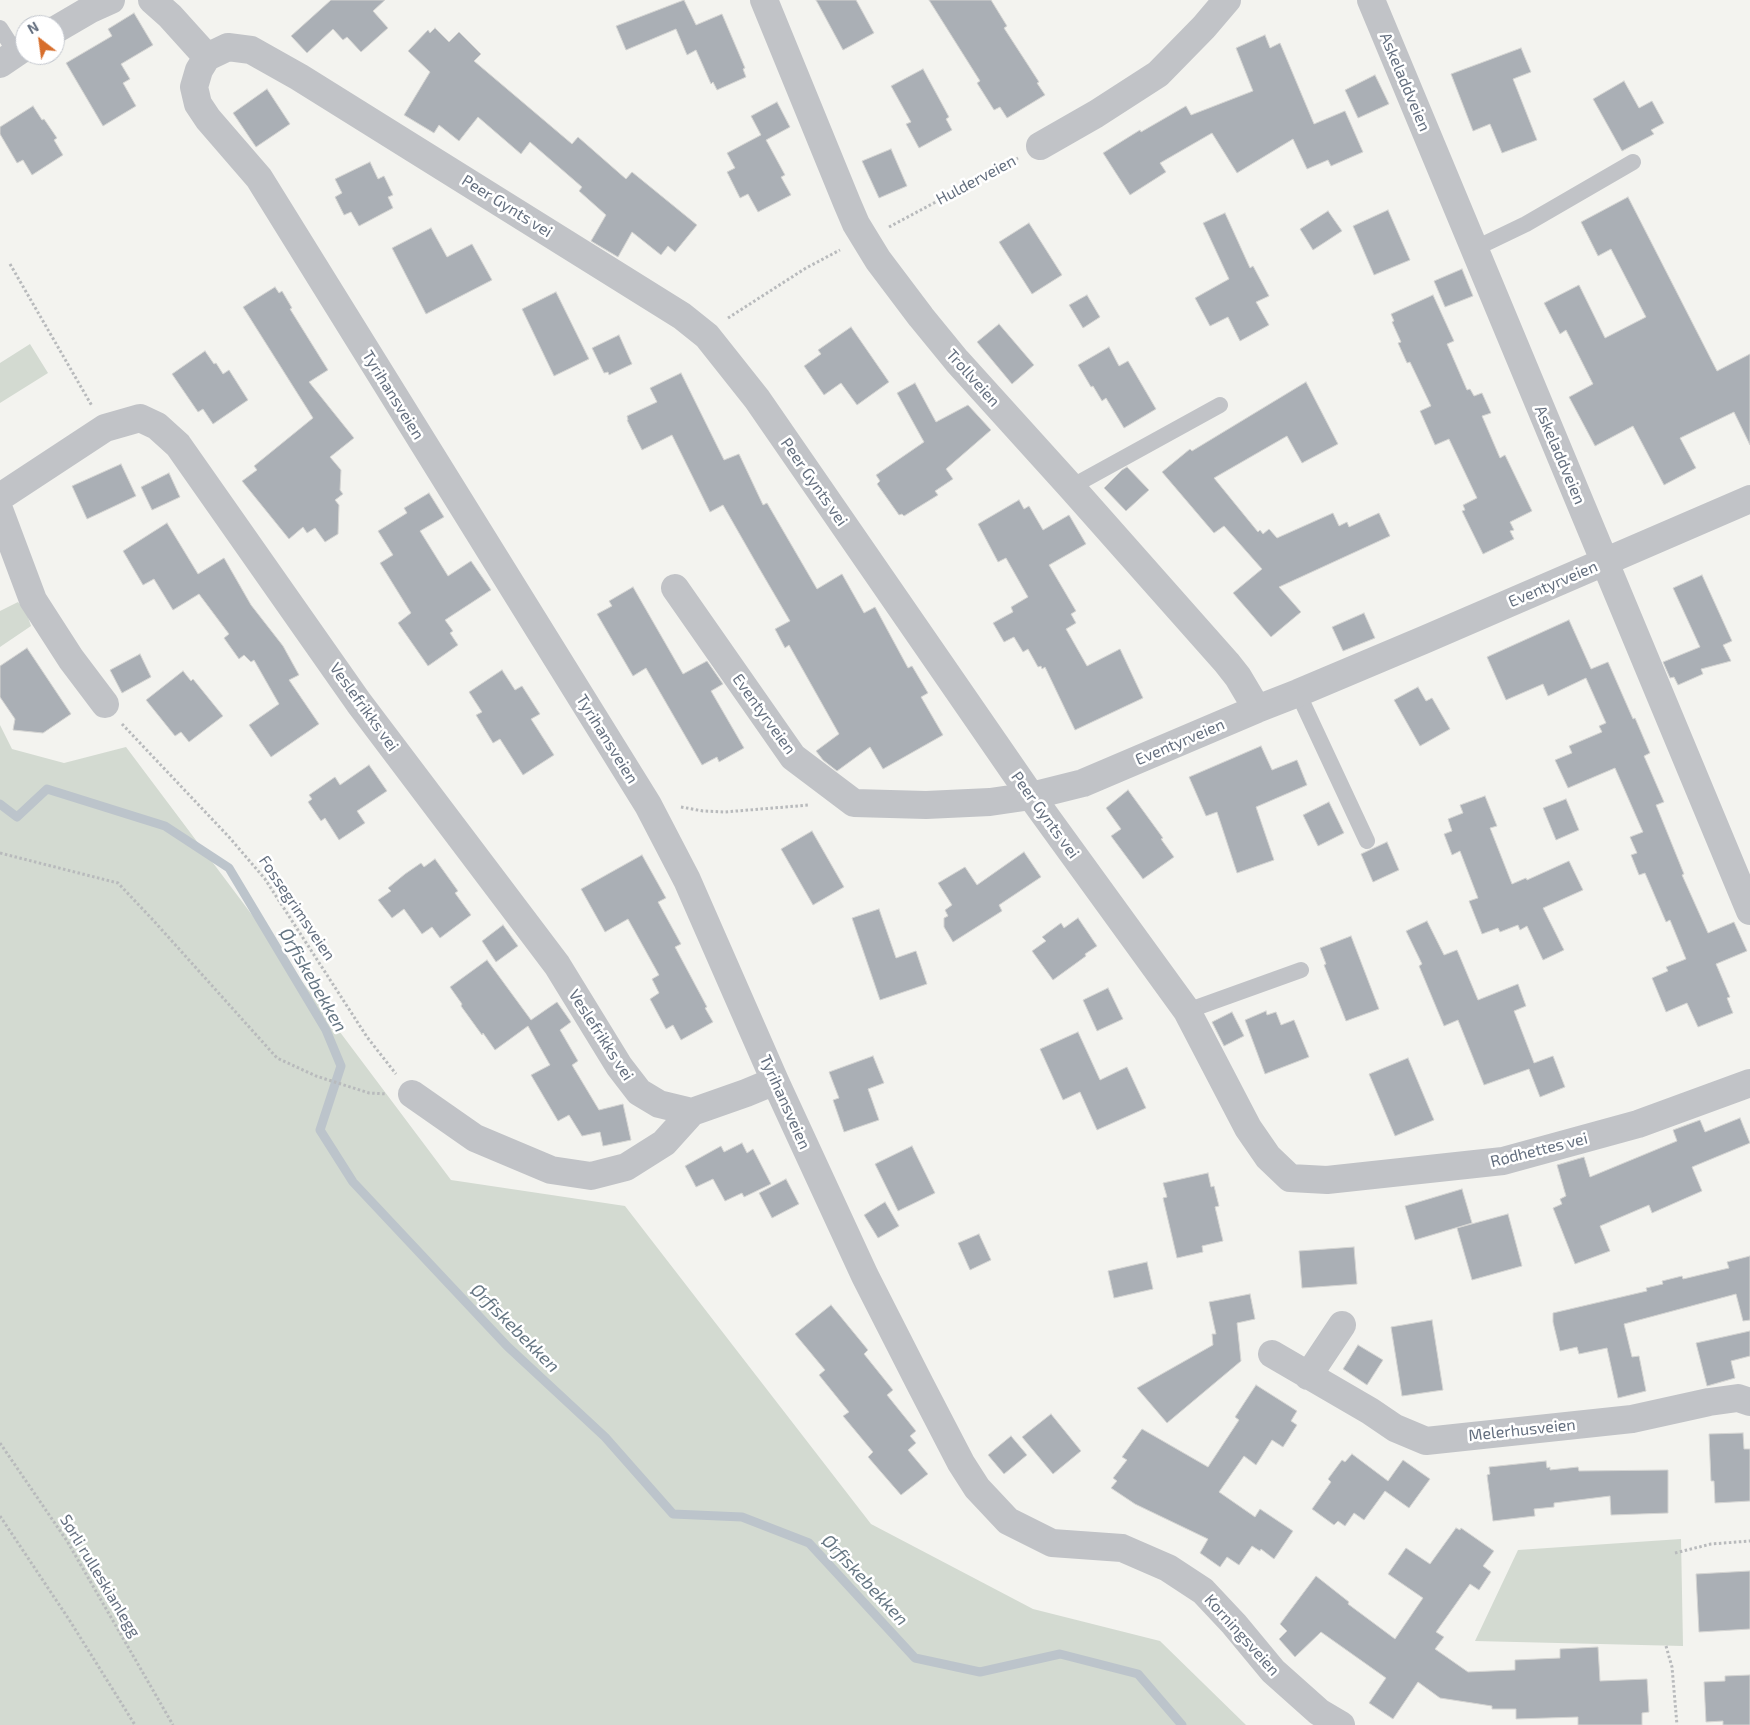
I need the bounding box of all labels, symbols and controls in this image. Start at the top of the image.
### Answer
north arrow [15,15,65,65]
text: N [24,18,41,37]
street label: Askeladdveien [1376,30,1434,134]
street label: Hulderveien [933,151,1019,209]
street label: Peer Gynts vei [458,171,556,241]
street label: Trollveien [942,345,1004,411]
street label: Tyrihansveien [358,347,428,443]
street label: Askeladdveien [1531,403,1589,507]
street label: Peer Gynts vei [777,434,851,530]
street label: Eventyrveien [1506,557,1600,611]
street label: Veslefrikks vei [325,659,403,755]
street label: Eventyrveien [728,670,800,758]
street label: Tyrihansveien [572,691,642,787]
street label: Eventyrveien [1133,715,1227,769]
street label: Peer Gynts vei [1007,768,1083,862]
street label: Fossegrimsveien [255,852,339,964]
water label: Ørfiskebekken [274,924,352,1036]
street label: Veslefrikks vei [564,986,638,1084]
street label: Tyrihansveien [756,1052,814,1152]
street label: Rødhettes vei [1488,1129,1590,1171]
water label: Ørfiskebekken [466,1279,564,1377]
street label: Melerhusveien [1467,1415,1577,1445]
street label: Sørli rulleskianlegg [56,1511,144,1641]
water label: Ørfiskebekken [817,1530,913,1630]
street label: Korningsveien [1200,1590,1284,1680]

